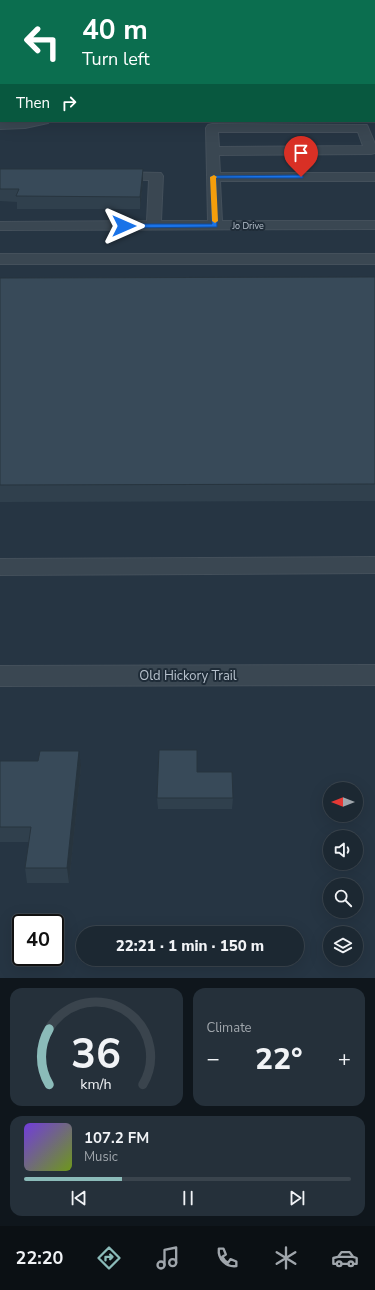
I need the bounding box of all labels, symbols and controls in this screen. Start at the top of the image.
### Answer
text: 40 m [82,11,148,49]
icon: left [16,16,68,68]
text: Turn left [82,47,150,71]
icon: right [58,92,80,114]
text: Then [16,93,50,113]
pin [284,136,318,177]
icon: arrive [290,142,312,164]
position arrow [103,205,145,247]
street label: Jo Drive [231,220,264,232]
street label: Old Hickory Trail [139,667,237,685]
north arrow [323,782,363,822]
map controls [323,782,363,966]
button: sound [323,830,363,870]
button: search [323,878,363,918]
speed limit sign: 40 [12,914,64,966]
button: layers [323,926,363,966]
text: 22:21 · 1 min · 150 m [116,936,264,956]
text: Climate [207,1019,252,1037]
text: 36 [71,1026,121,1083]
text: 22° [255,1039,303,1080]
text: − [207,1044,220,1074]
text: + [338,1044,351,1074]
text: km/h [81,1075,112,1094]
text: 107.2 FM [84,1128,149,1148]
text: Music [84,1148,118,1166]
icon: previous [68,1187,90,1209]
icon: pause [177,1187,199,1209]
icon: next [286,1187,308,1209]
icon: directions [95,1244,123,1272]
icon: music [154,1244,182,1272]
icon: phone [213,1244,241,1272]
icon: climate [272,1244,300,1272]
icon: car [331,1244,359,1272]
text: 22:20 [16,1246,63,1270]

